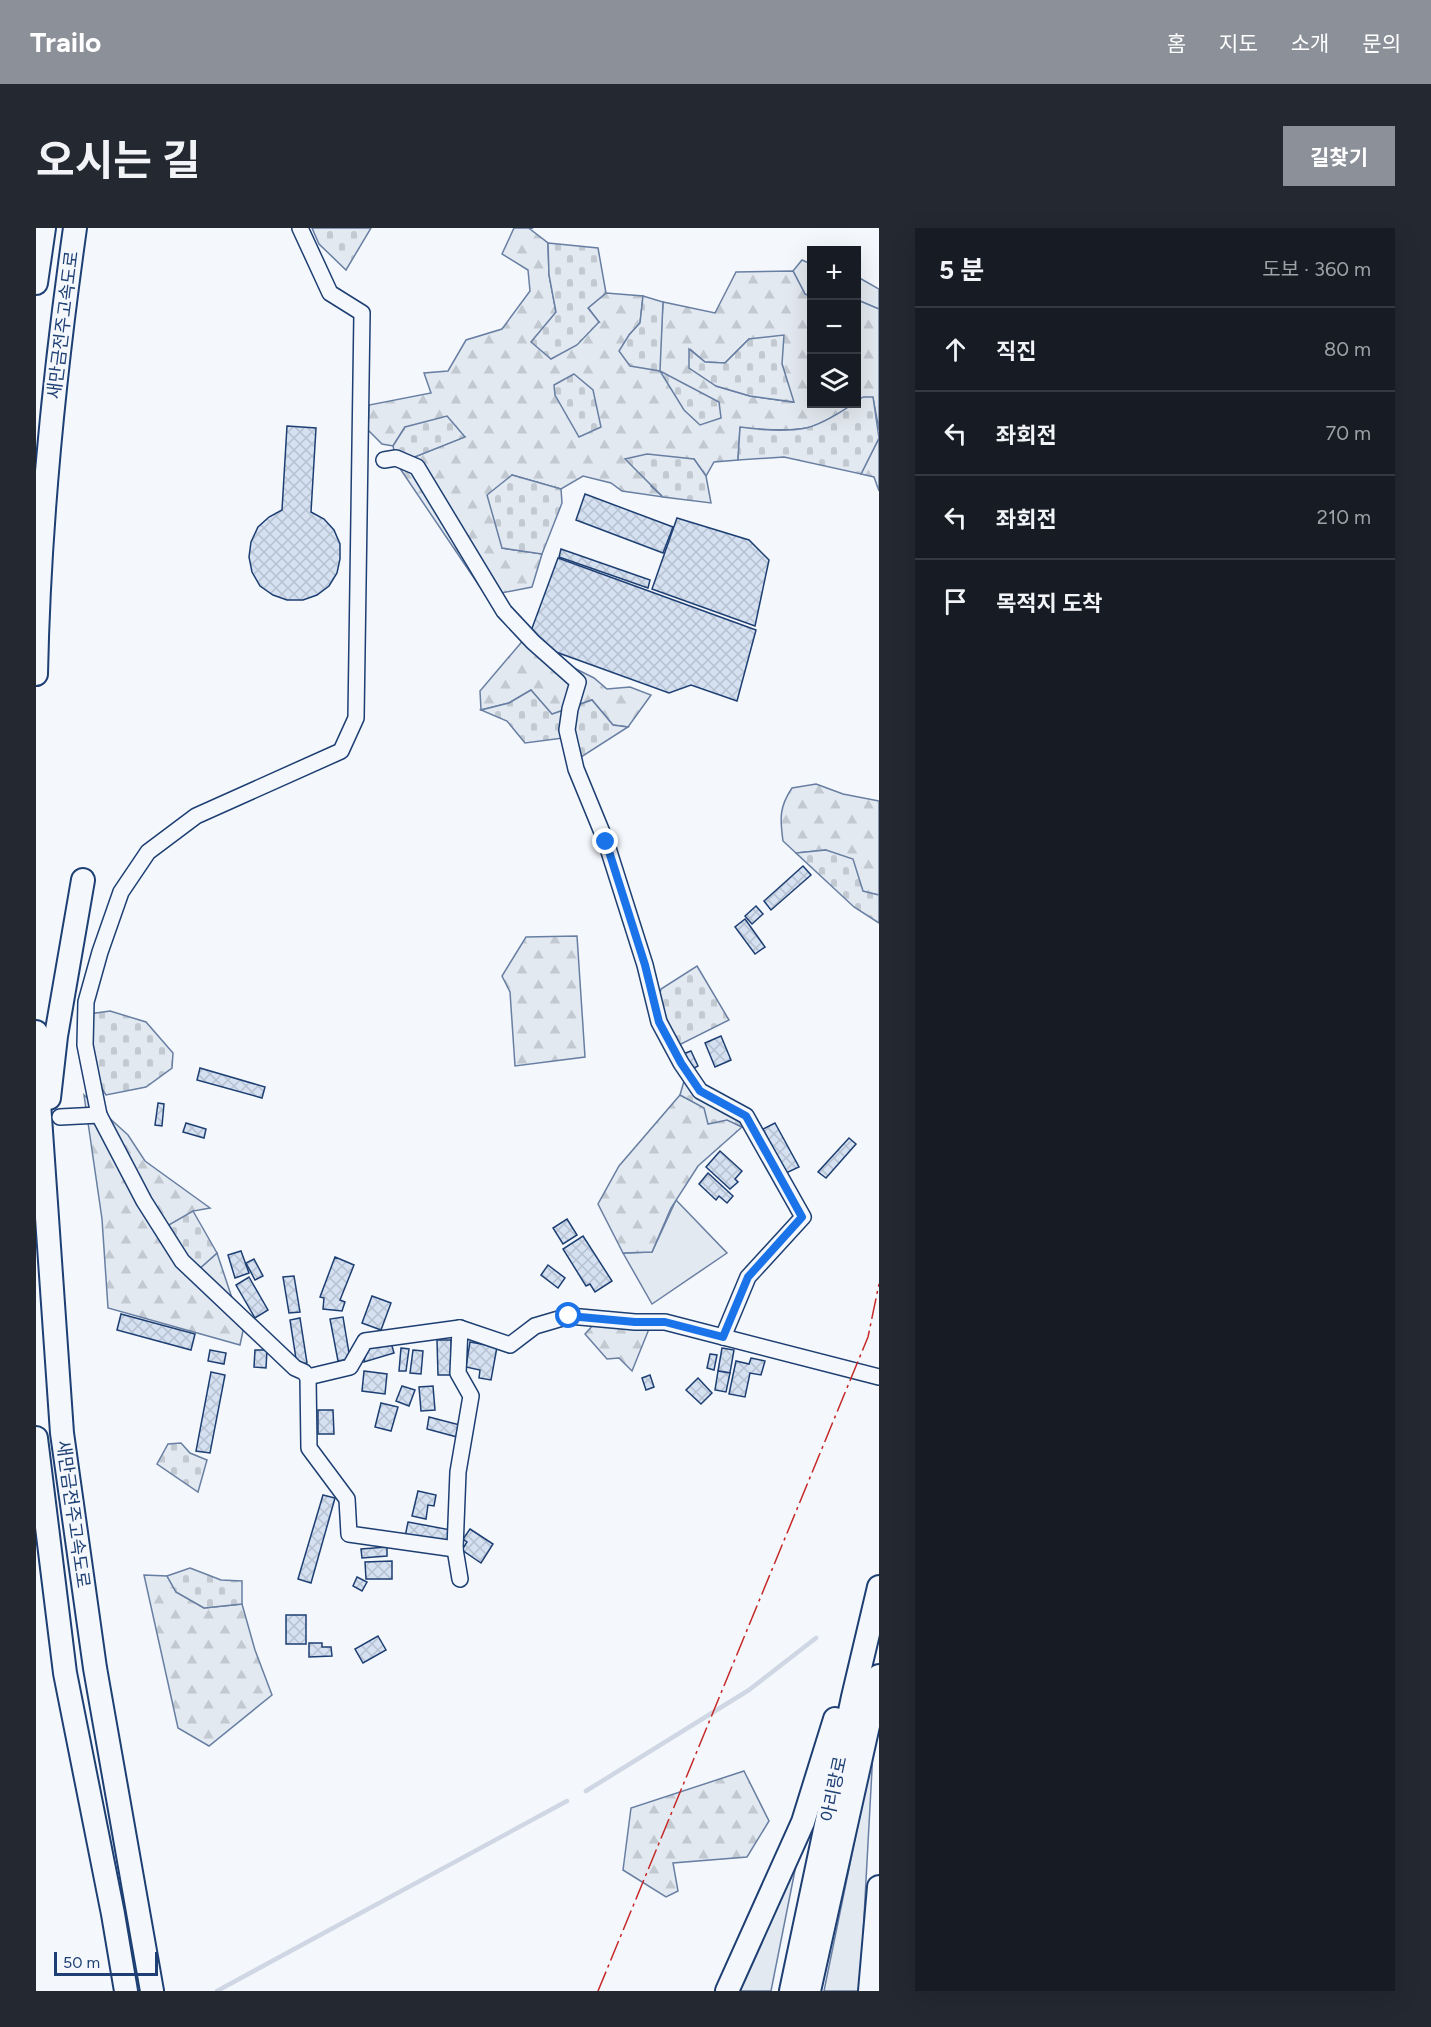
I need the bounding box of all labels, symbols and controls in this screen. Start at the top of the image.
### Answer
text: Trailo [30,25,101,59]
text: 홈 [1167,31,1186,56]
text: 지도 [1219,31,1258,56]
text: 소개 [1291,31,1329,56]
text: 문의 [1362,31,1401,56]
button: 길찾기 [1283,126,1395,186]
text: 오시는 길 [36,135,201,186]
map controls [807,246,861,408]
button: + [807,246,861,300]
street label: 새만금전주고속도로 [43,250,83,400]
text: 5 분 [939,254,984,286]
text: 도보 · 360 m [1262,257,1371,281]
button: − [807,300,861,354]
icon: ahead [939,333,972,366]
text: 80 m [1324,337,1371,361]
text: 직진 [996,338,1036,365]
button: layers [807,354,861,408]
icon: left [939,417,972,450]
text: 70 m [1325,421,1371,445]
text: 좌회전 [996,422,1057,449]
icon: left [939,501,972,534]
text: 210 m [1317,505,1371,529]
text: 좌회전 [996,506,1057,533]
icon: arrive [939,585,972,618]
text: 목적지 도착 [996,590,1102,617]
route end [592,828,618,854]
route start [555,1302,581,1328]
street label: 새만금전주고속도로 [52,1439,94,1589]
street label: 아리랑로 [816,1754,852,1824]
scale bar [54,1949,158,1976]
text: 50 m [63,1953,100,1972]

